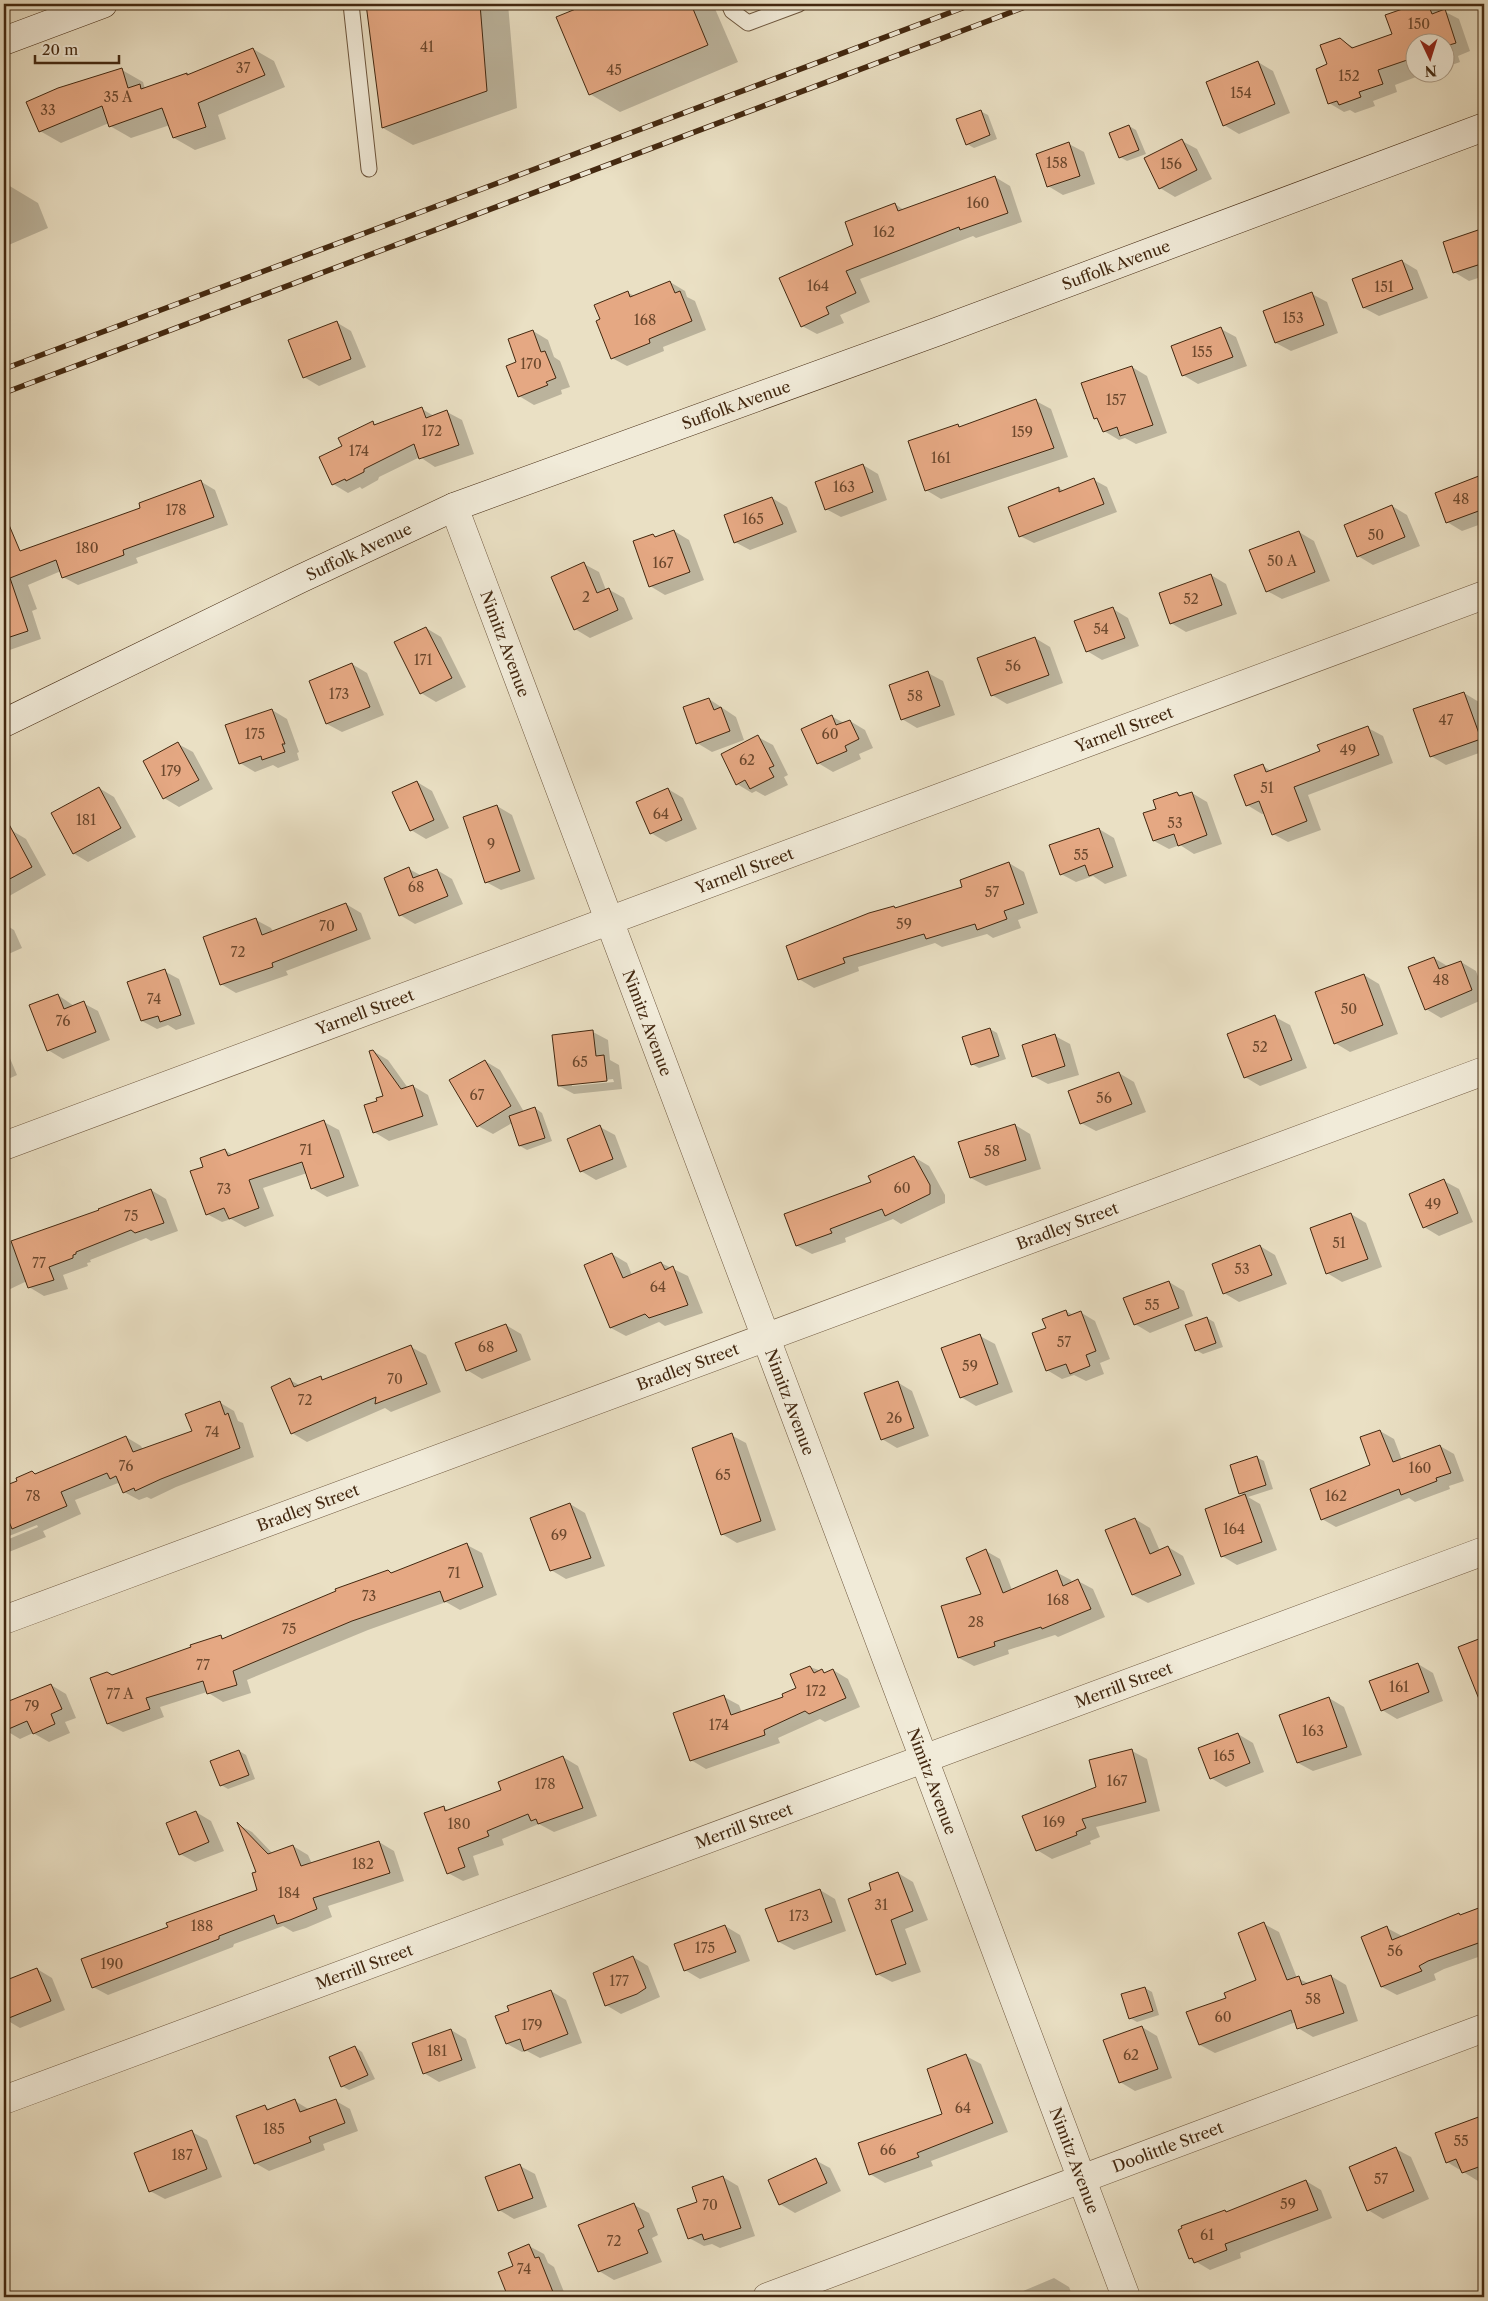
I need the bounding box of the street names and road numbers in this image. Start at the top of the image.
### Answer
street label: Suffolk Avenue [1059,235,1173,294]
street label: Suffolk Avenue [679,376,793,434]
street label: Suffolk Avenue [303,518,415,585]
street label: Nimitz Avenue [476,588,534,700]
street label: Yarnell Street [1071,702,1176,757]
street label: Yarnell Street [692,843,797,898]
street label: Nimitz Avenue [619,967,677,1079]
street label: Yarnell Street [312,984,417,1039]
street label: Bradley Street [1013,1197,1121,1254]
street label: Bradley Street [634,1338,742,1395]
street label: Nimitz Avenue [761,1346,819,1458]
street label: Bradley Street [254,1479,362,1535]
street label: Merrill Street [1072,1657,1175,1712]
street label: Nimitz Avenue [903,1725,961,1837]
street label: Merrill Street [692,1798,796,1853]
street label: Merrill Street [313,1939,416,1994]
street label: Nimitz Avenue [1046,2104,1104,2216]
street label: Doolittle Street [1109,2117,1226,2177]

